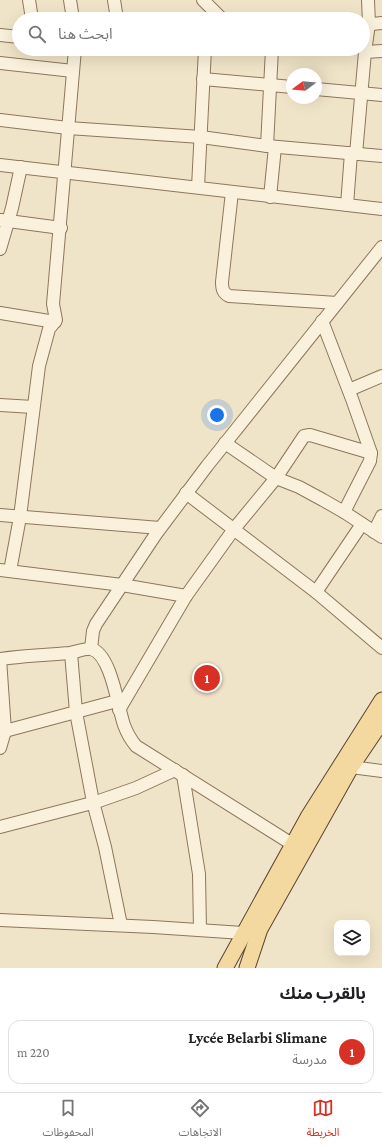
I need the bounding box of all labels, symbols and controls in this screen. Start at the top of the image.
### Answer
search box [12,12,370,56]
icon: search [26,23,48,45]
text: ابحث هنا [58,26,113,42]
north arrow [286,68,322,104]
your location [207,405,227,425]
pin: 1 [194,663,220,693]
map controls [334,920,370,956]
button: layers [334,920,370,956]
text: بالقرب منك [280,984,366,1003]
text: Lycée Belarbi Slimane [188,1030,327,1046]
text: 220 m [17,1045,50,1060]
text: 1 [350,1045,354,1060]
text: مدرسة [292,1052,327,1067]
tab: المحفوظات [43,1097,94,1144]
tab: الاتجاهات [179,1097,222,1144]
tab: الخريطة [307,1097,340,1144]

